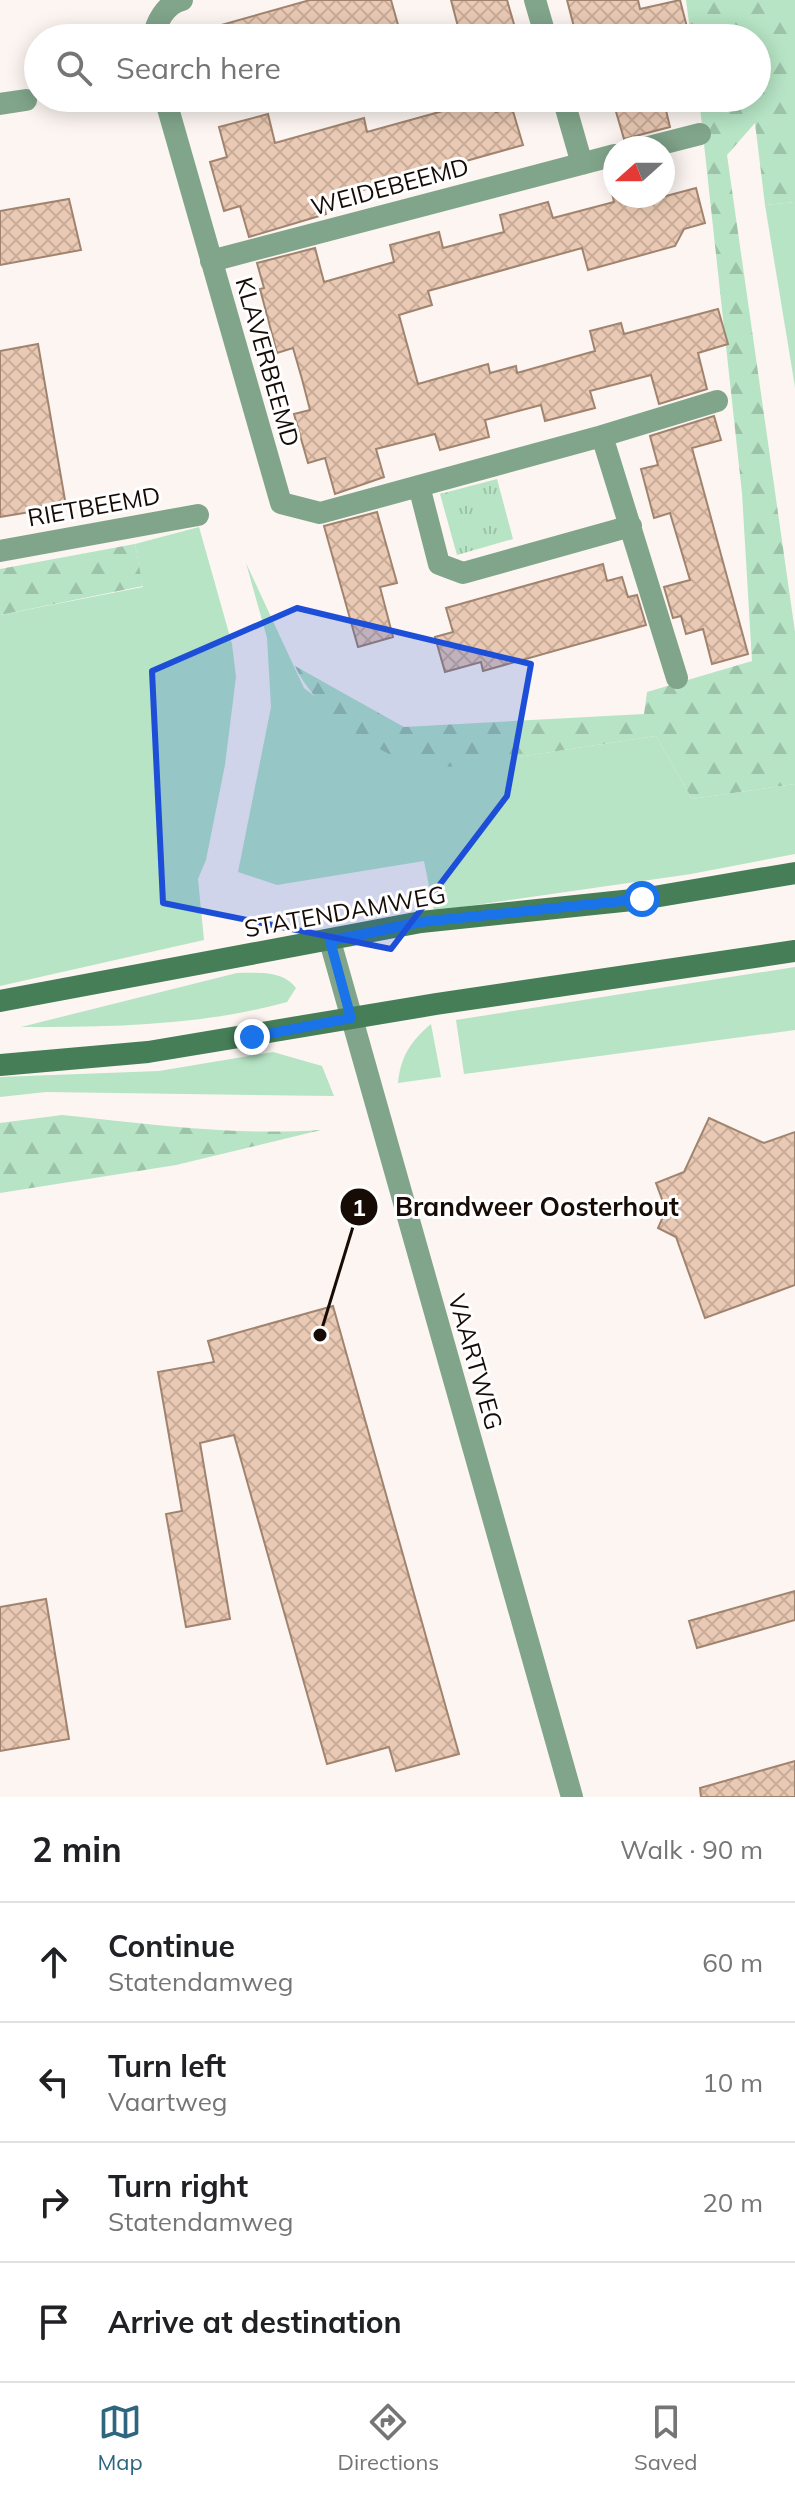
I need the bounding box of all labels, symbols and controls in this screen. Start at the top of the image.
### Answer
search box [24,24,771,112]
icon: search [52,46,96,90]
text: Search here [116,49,281,87]
north arrow [603,136,675,208]
street label: WEIDEBEEMD [308,151,472,222]
street label: KLAVERBEEMD [229,274,306,450]
street label: RIETBEEMD [25,480,163,532]
street label: STATENDAMWEG [242,879,448,943]
route start [624,881,660,917]
route end [234,1019,270,1055]
callout: Brandweer Oosterhout [339,1182,694,1232]
text: Brandweer Oosterhout [395,1190,679,1223]
text: 1 [352,1192,366,1222]
street label: VAARTWEG [442,1290,510,1433]
text: 2 min [32,1828,122,1871]
text: Walk · 90 m [620,1833,763,1866]
text: Continue [108,1927,235,1965]
icon: ahead [32,1940,76,1984]
text: 60 m [702,1946,763,1979]
text: Statendamweg [108,1965,293,1998]
text: Turn left [108,2047,226,2085]
icon: left [32,2060,76,2104]
text: 10 m [702,2066,763,2099]
text: Vaartweg [108,2085,227,2118]
text: Turn right [108,2167,248,2205]
icon: right [32,2180,76,2224]
text: 20 m [702,2186,763,2219]
text: Statendamweg [108,2205,293,2238]
icon: arrive [32,2300,76,2344]
text: Arrive at destination [108,2303,402,2341]
tab: Map [97,2400,143,2476]
tab: Directions [338,2400,439,2476]
tab: Saved [634,2400,698,2476]

